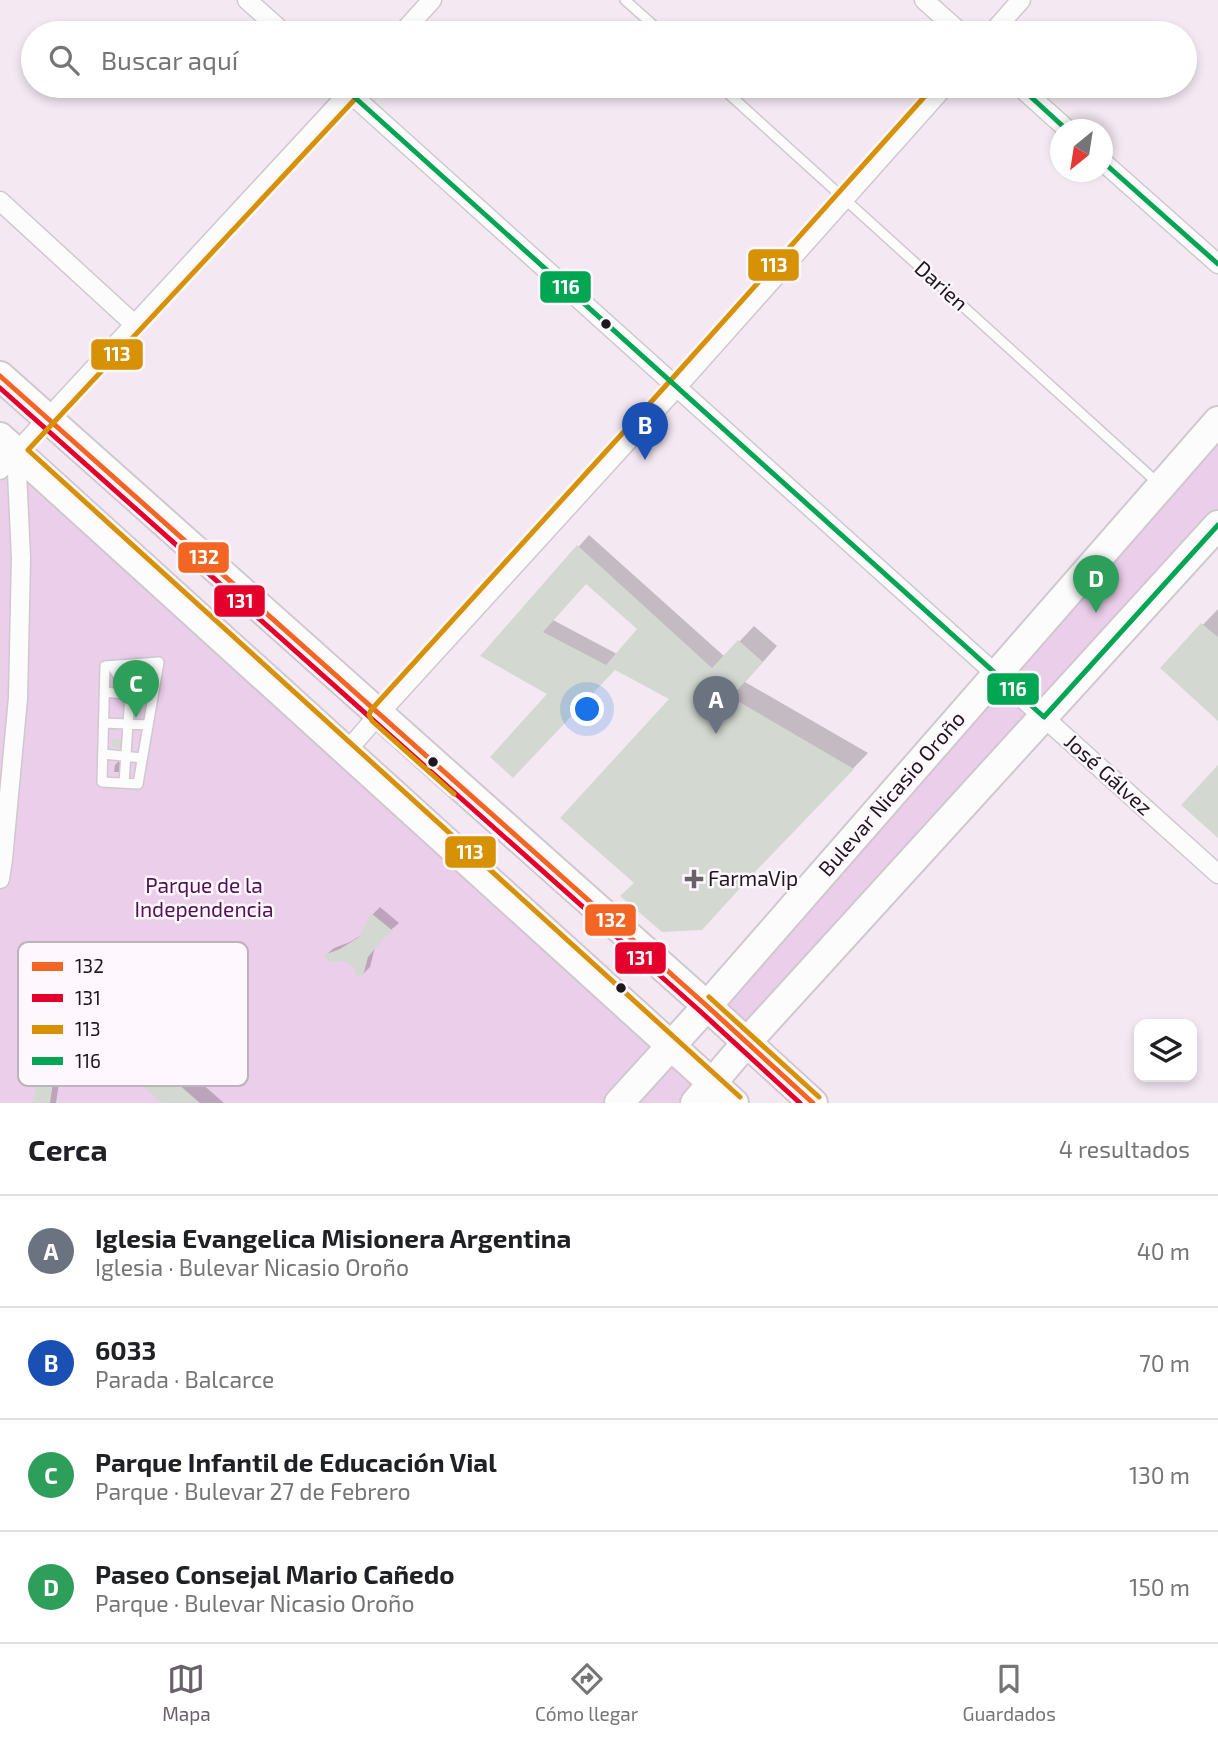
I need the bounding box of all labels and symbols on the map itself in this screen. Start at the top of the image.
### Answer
north arrow [1050,119,1113,182]
line badge: 113 [747,248,800,282]
text: 113 [760,253,788,276]
street label: Darien [910,255,974,315]
line badge: 116 [539,270,592,304]
text: 116 [552,275,580,298]
unlabelled marker [599,317,613,331]
line badge: 113 [90,338,144,371]
text: 113 [103,342,131,365]
pin: B [622,402,668,460]
line badge: 132 [177,541,230,574]
text: 132 [189,545,219,568]
pin: D [1073,555,1119,613]
line badge: 131 [213,584,266,618]
text: 131 [226,589,254,612]
pin: C [113,660,159,718]
line badge: 116 [986,672,1040,706]
pin: A [693,676,739,734]
text: 116 [999,677,1027,700]
your location [570,692,604,726]
street label: Bulevar Nicasio Oroño [812,705,969,881]
street label: José Gálvez [1060,728,1158,820]
unlabelled marker [426,755,440,769]
line badge: 113 [444,835,497,869]
text: 113 [456,840,484,863]
place label: FarmaVip [708,865,798,890]
marker: FarmaVip [686,871,702,887]
park label: Parque de la Independencia [134,872,274,921]
line badge: 132 [584,903,637,937]
text: 132 [596,908,626,931]
line badge: 131 [614,941,667,975]
legend [18,942,248,1086]
text: 131 [626,946,654,969]
text: 132 [75,954,104,977]
unlabelled marker [614,981,628,995]
text: 131 [75,986,101,1009]
text: 113 [75,1017,101,1040]
text: 116 [75,1049,101,1072]

